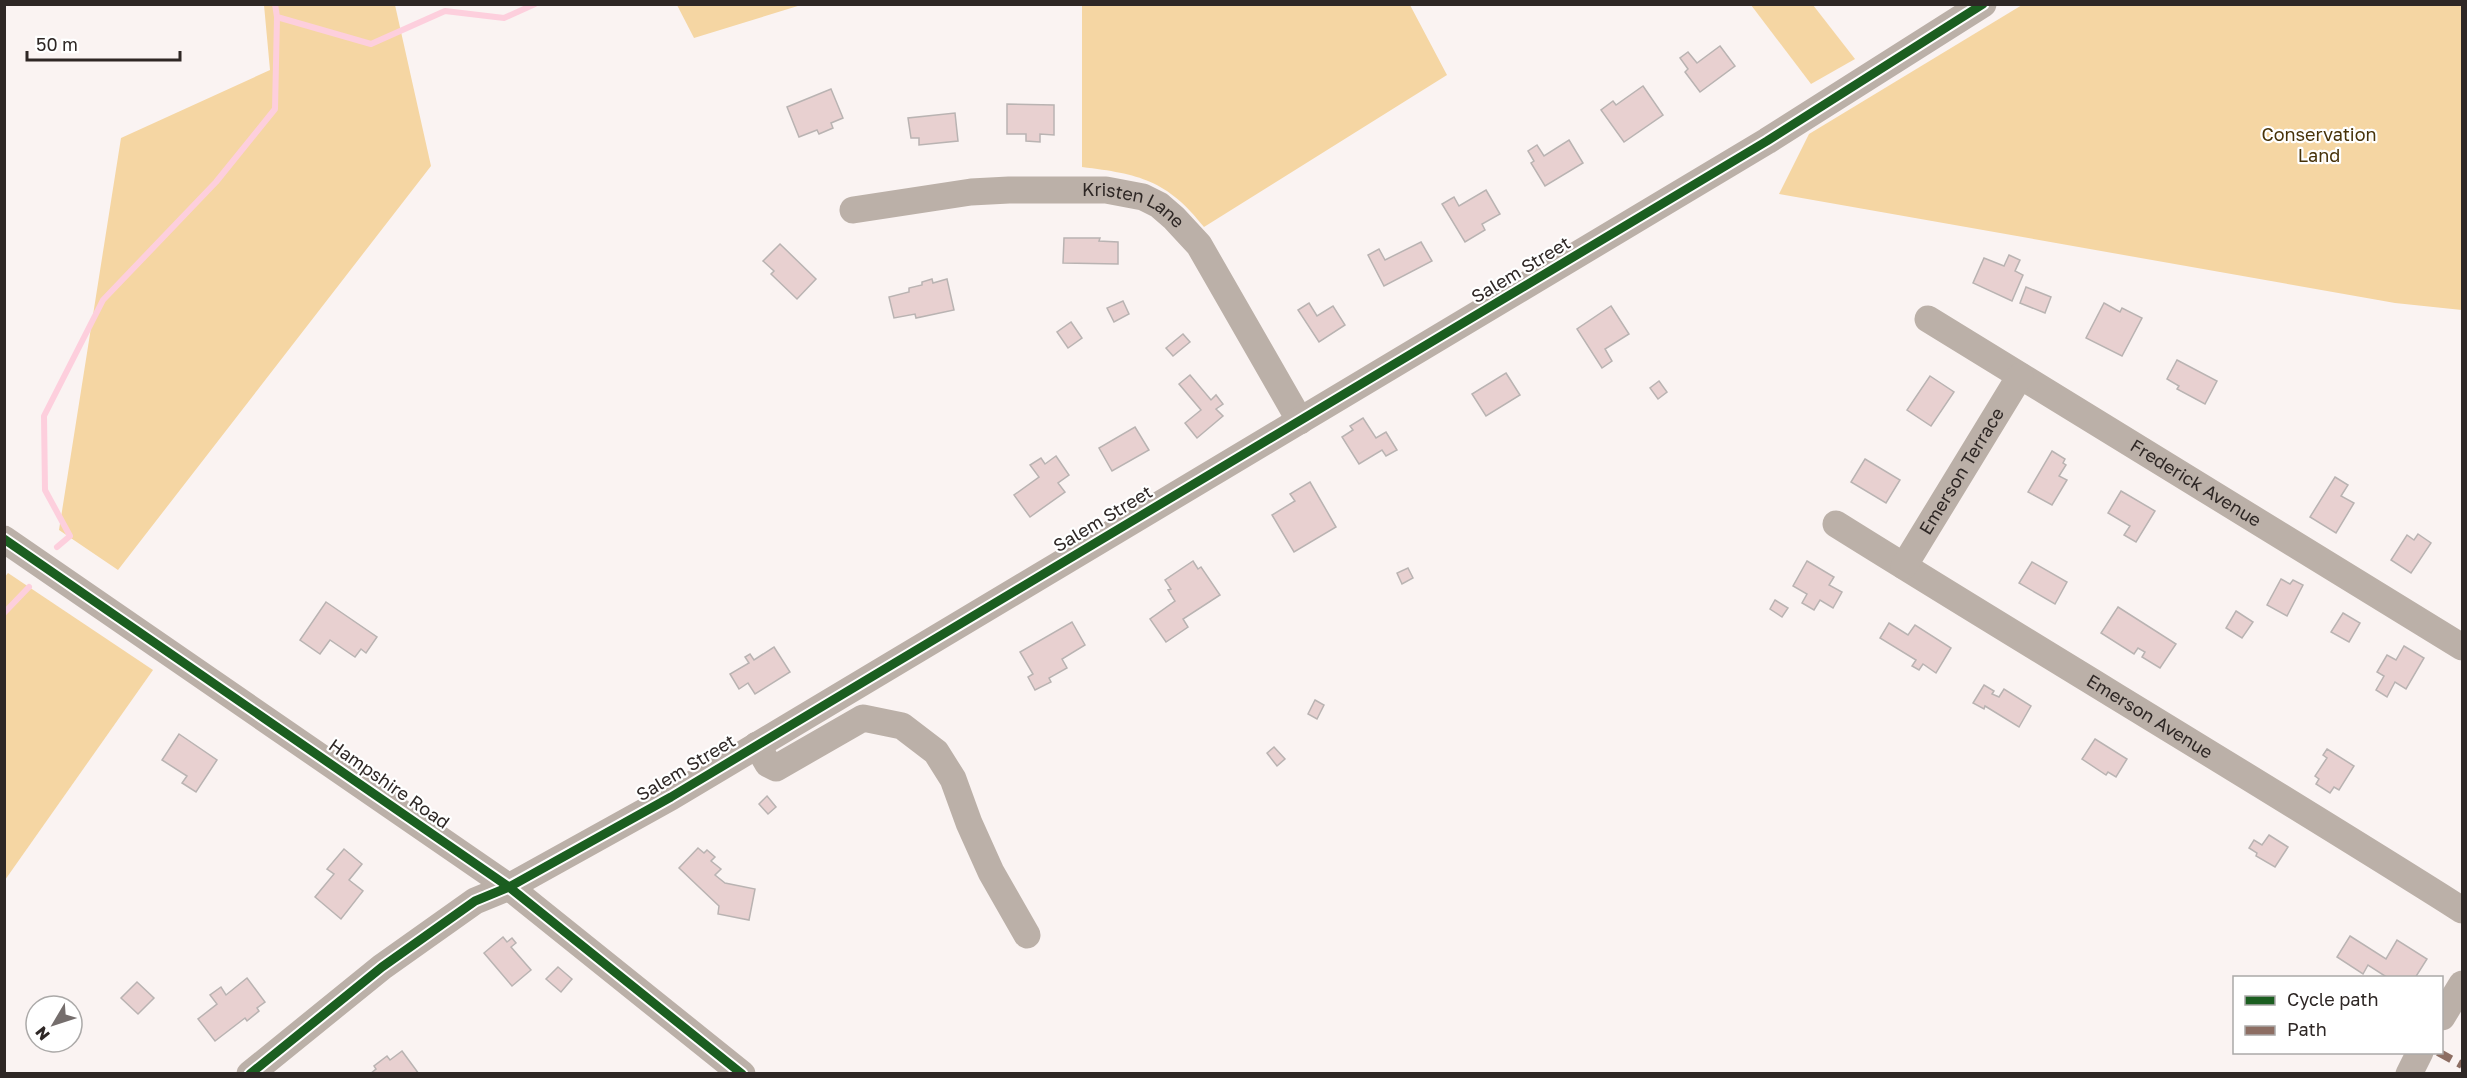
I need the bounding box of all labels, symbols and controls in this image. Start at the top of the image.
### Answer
scale bar [27,24,180,62]
text: 50 m [36,33,78,55]
park label: Conservation Land [2261,123,2377,166]
street label: Kristen Lane [1082,178,1189,232]
street label: Salem Street [1467,231,1574,307]
street label: Emerson Terrace [1914,403,2008,538]
street label: Frederick Avenue [2127,434,2266,531]
street label: Salem Street [1049,480,1156,556]
street label: Emerson Avenue [2083,669,2217,763]
street label: Salem Street [632,729,739,805]
street label: Hampshire Road [325,733,454,833]
legend [2233,976,2443,1054]
text: Cycle path [2287,988,2379,1010]
north arrow [24,994,84,1054]
text: Path [2287,1018,2327,1040]
text: N [31,1022,54,1044]

